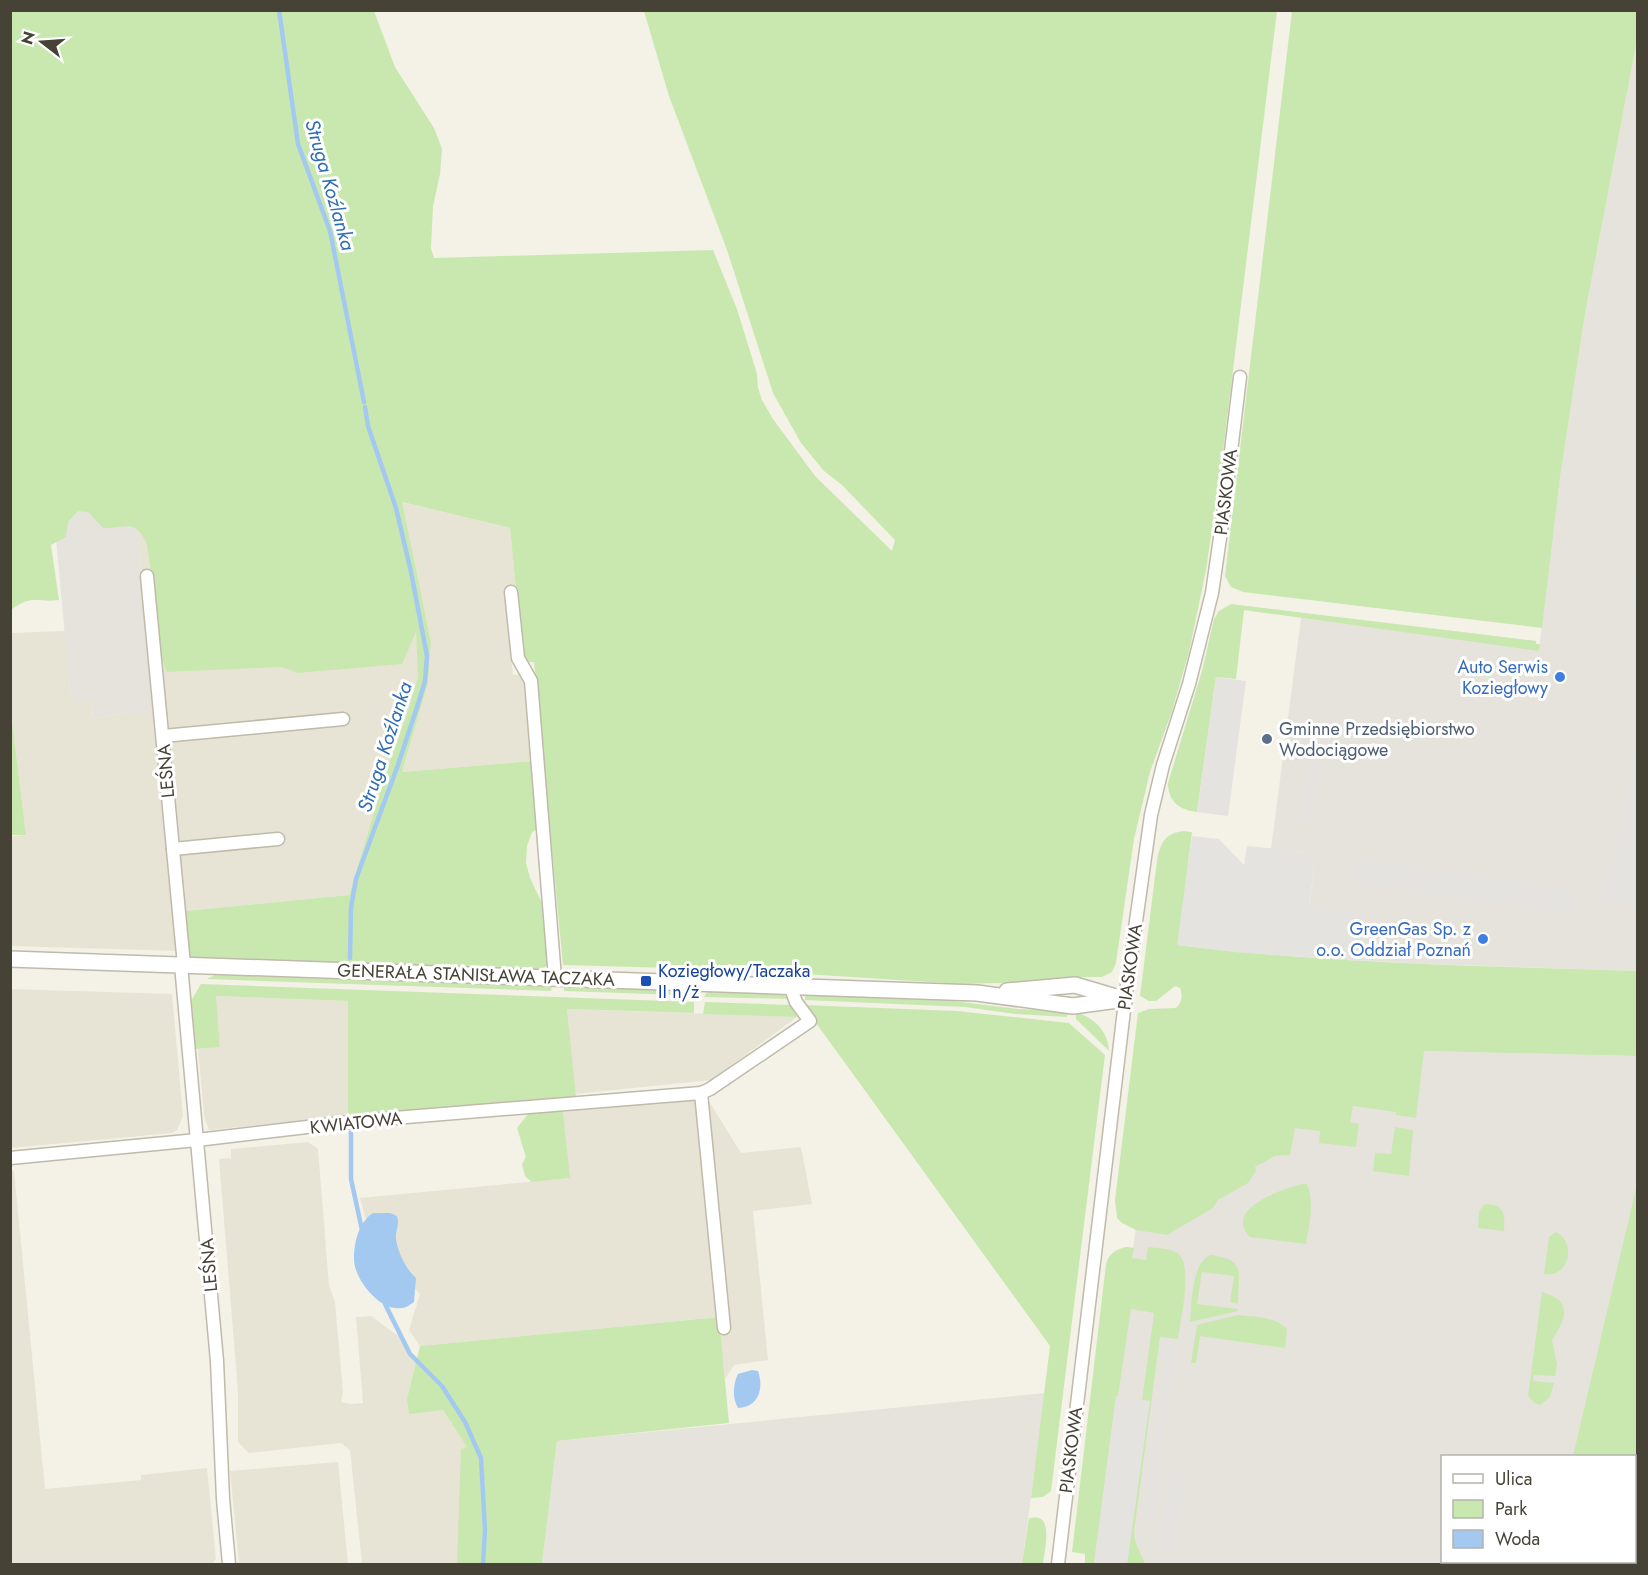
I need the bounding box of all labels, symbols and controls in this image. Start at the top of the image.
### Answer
north arrow [12,12,72,72]
text: N [15,28,41,47]
water label: Struga Koźlanka [297,116,363,254]
street label: PIASKOWA [1208,447,1244,537]
place label: Auto Serwis Koziegłowy [1457,654,1548,701]
marker: Auto Serwis Koziegłowy [1553,670,1567,684]
water label: Struga Koźlanka [350,678,420,816]
place label: Gminne Przedsiębiorstwo Wodociągowe [1279,716,1475,763]
marker: Gminne Przedsiębiorstwo Wodociągowe [1260,732,1274,746]
street label: LEŚNA [151,743,181,799]
place label: GreenGas Sp. z o.o. Oddział Poznań [1316,916,1472,963]
street label: PIASKOWA [1111,922,1149,1012]
marker: GreenGas Sp. z o.o. Oddział Poznań [1476,932,1490,946]
street label: GENERAŁA STANISŁAWA TACZAKA [337,957,615,993]
place label: Koziegłowy/Taczaka II n/ż [658,958,810,1005]
marker: Koziegłowy/Taczaka II n/ż [639,974,653,988]
street label: KWIATOWA [309,1105,404,1141]
street label: LEŚNA [194,1237,224,1293]
street label: PIASKOWA [1053,1405,1089,1495]
legend [1441,1455,1636,1563]
text: Ulica [1495,1466,1532,1492]
text: Park [1495,1496,1527,1522]
text: Woda [1495,1526,1540,1552]

